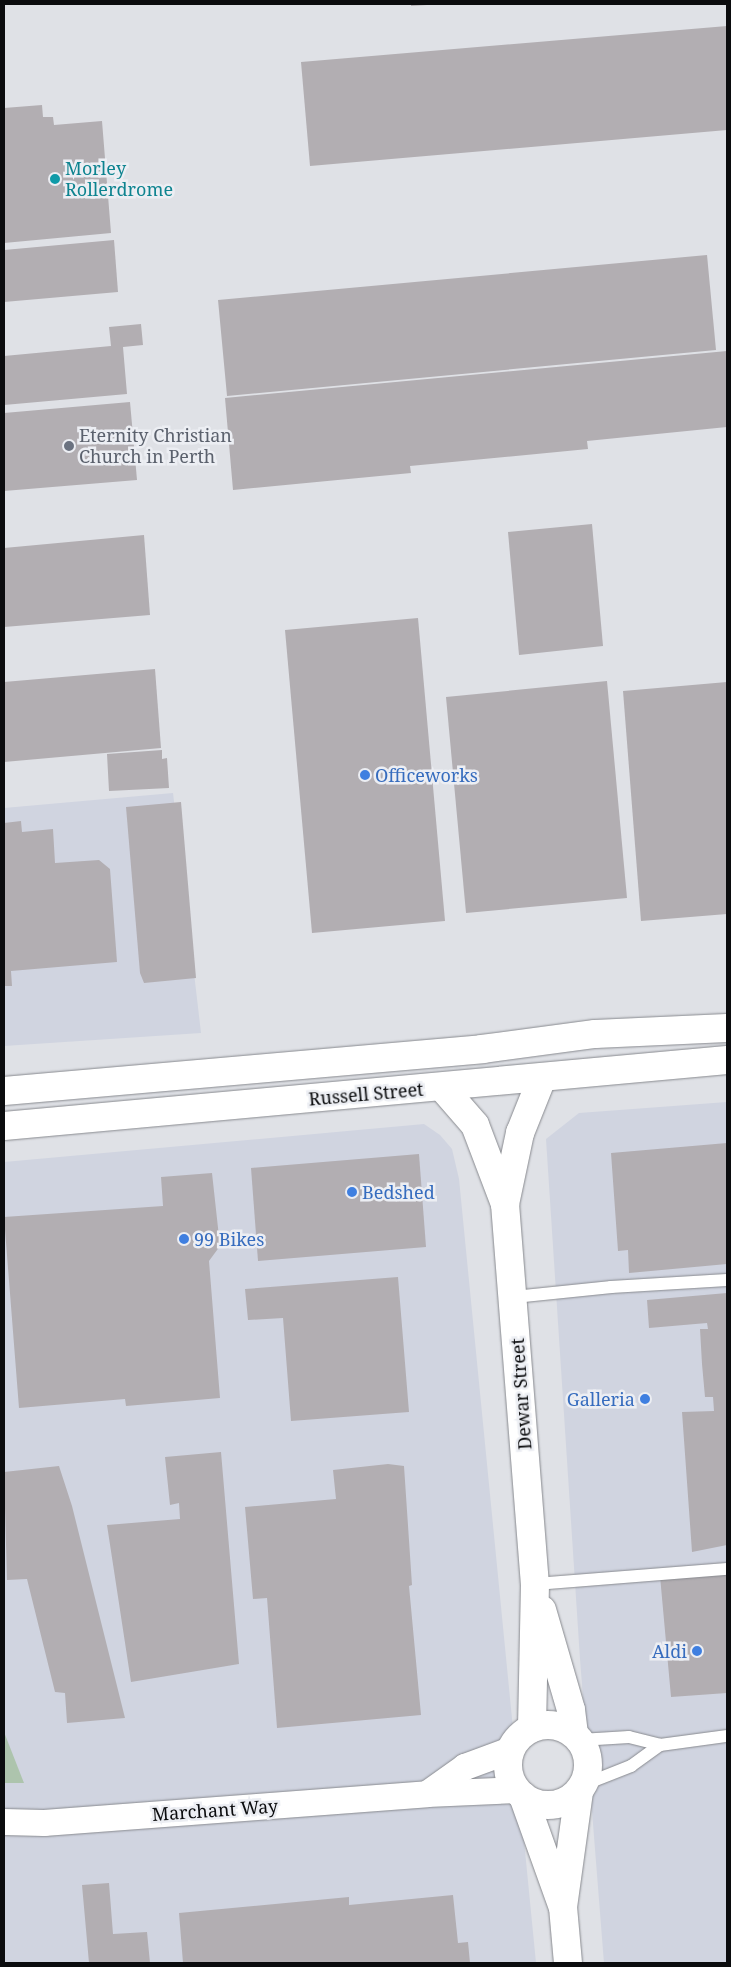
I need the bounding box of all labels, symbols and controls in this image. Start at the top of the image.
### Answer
place label: Morley Rollerdrome [65,158,173,200]
marker: Morley Rollerdrome [49,173,61,185]
place label: Eternity Christian Church in Perth [79,425,232,468]
marker: Eternity Christian Church in Perth [63,440,75,452]
place label: Officeworks [375,764,478,786]
marker: Officeworks [359,769,371,781]
street label: Russell Street [308,1078,424,1110]
place label: Bedshed [362,1181,435,1203]
marker: Bedshed [346,1186,358,1198]
place label: 99 Bikes [194,1228,264,1250]
marker: 99 Bikes [178,1233,190,1245]
street label: Dewar Street [506,1338,536,1450]
place label: Galleria [567,1388,635,1410]
marker: Galleria [639,1393,651,1405]
place label: Aldi [652,1640,687,1662]
marker: Aldi [691,1645,703,1657]
street label: Marchant Way [151,1795,279,1825]

